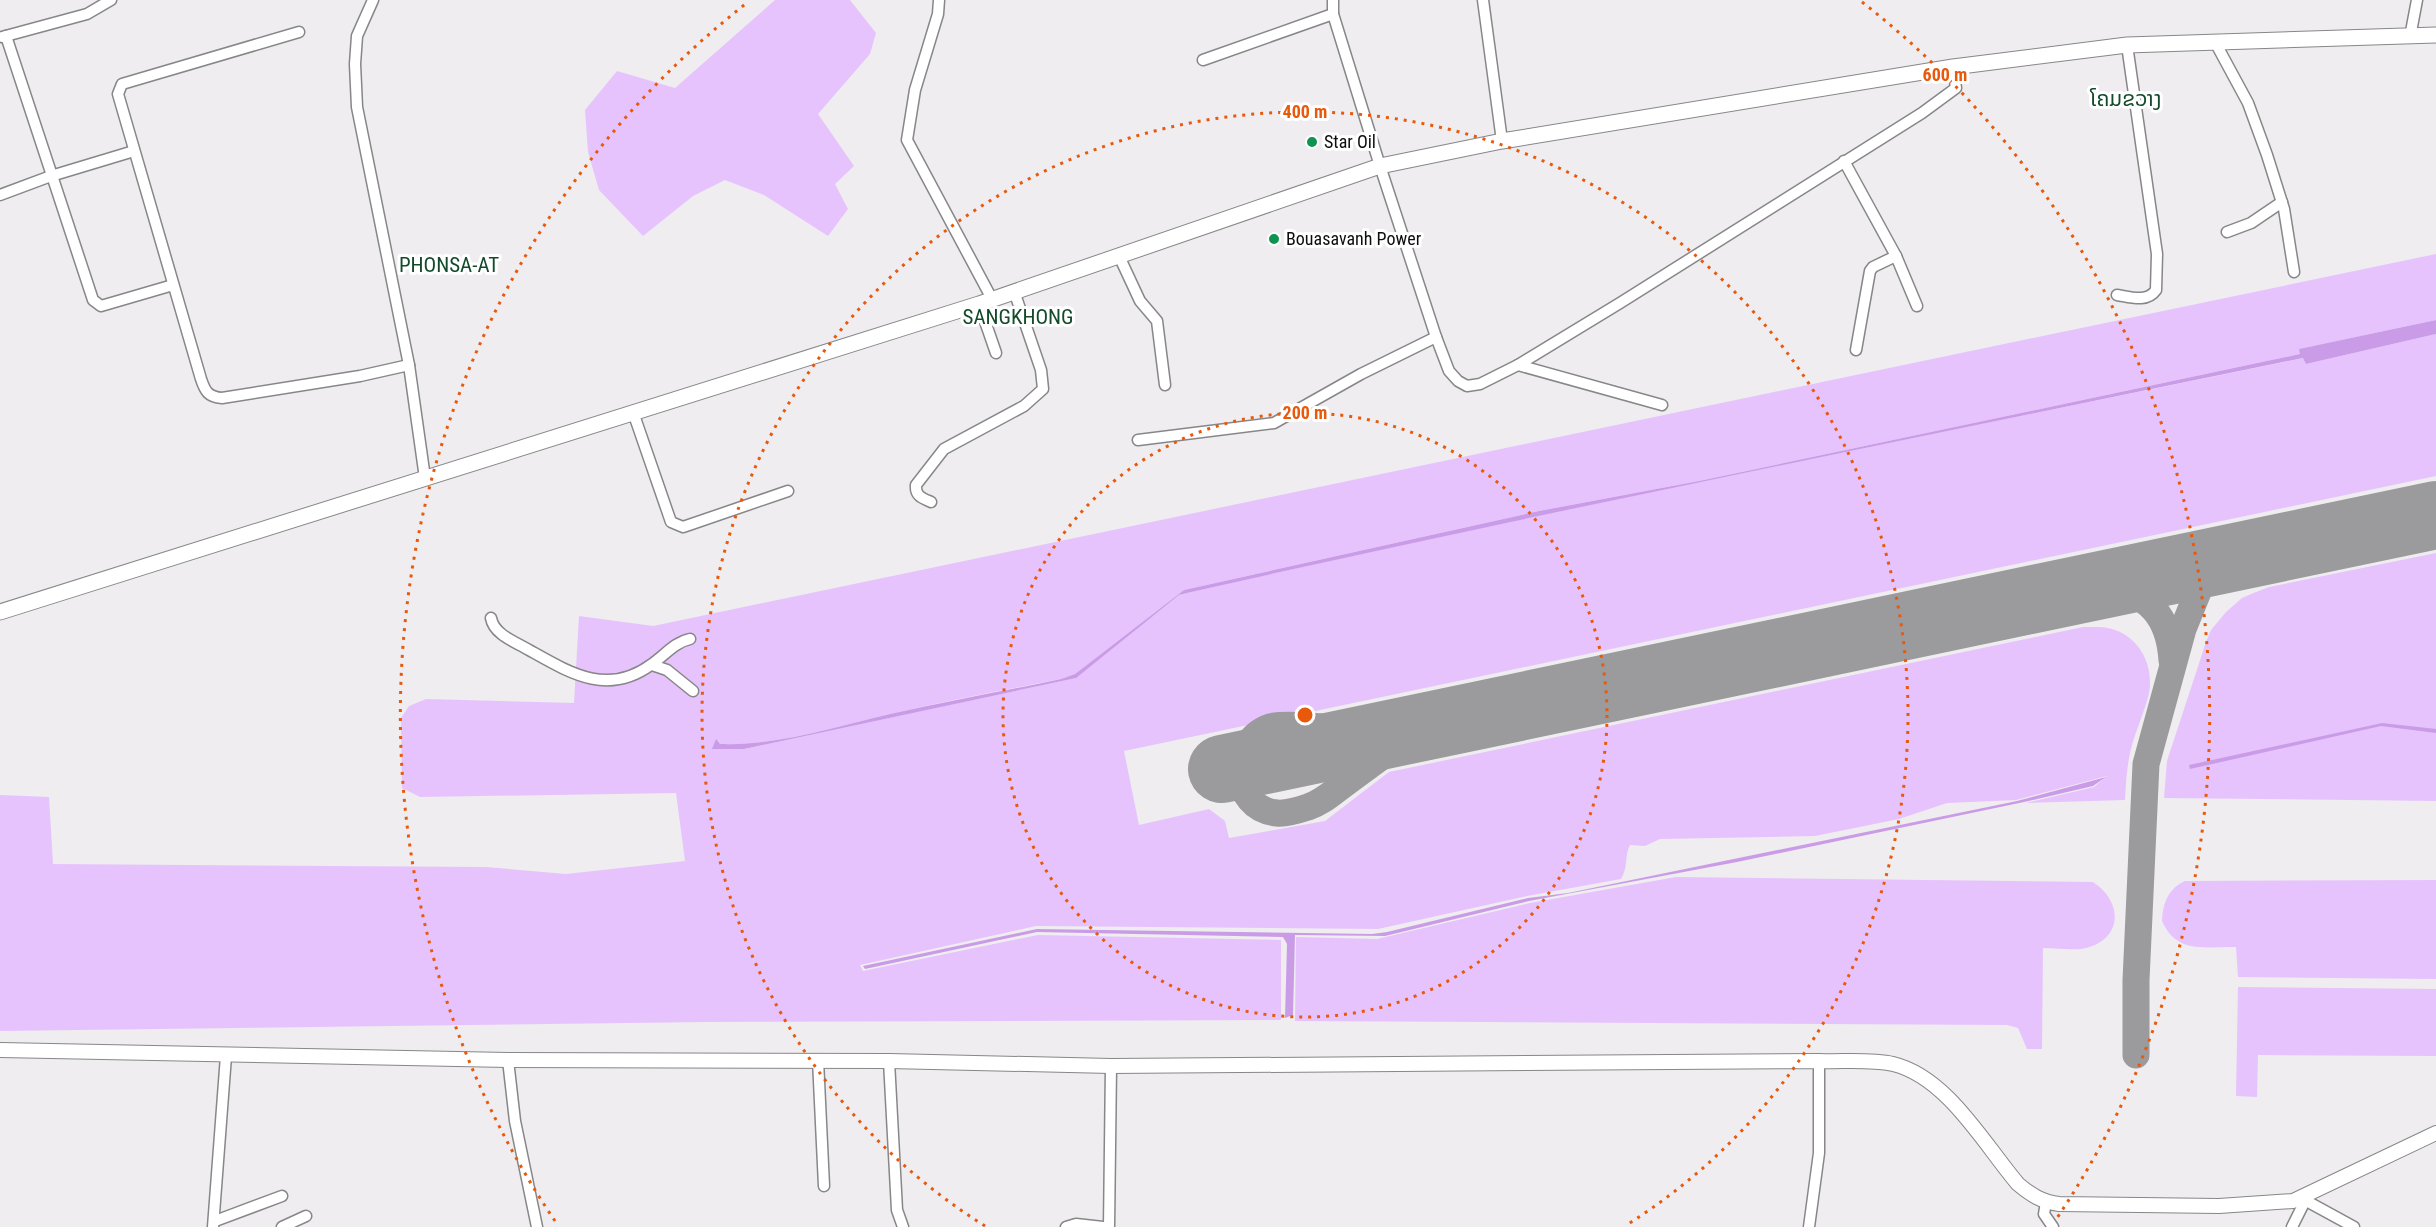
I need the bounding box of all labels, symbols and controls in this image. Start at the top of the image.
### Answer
text: 600 m [1923,64,1967,85]
district label: ໂຄມຂວາງ [2090,87,2161,111]
text: 400 m [1283,101,1327,122]
place label: Star Oil [1324,131,1376,152]
marker: Star Oil [1305,135,1319,149]
place label: Bouasavanh Power [1286,228,1422,249]
marker: Bouasavanh Power [1267,232,1281,246]
district label: PHONSA-AT [399,253,499,277]
district label: SANGKHONG [963,305,1073,329]
text: 200 m [1283,402,1327,423]
centre of rings [1295,705,1315,725]

